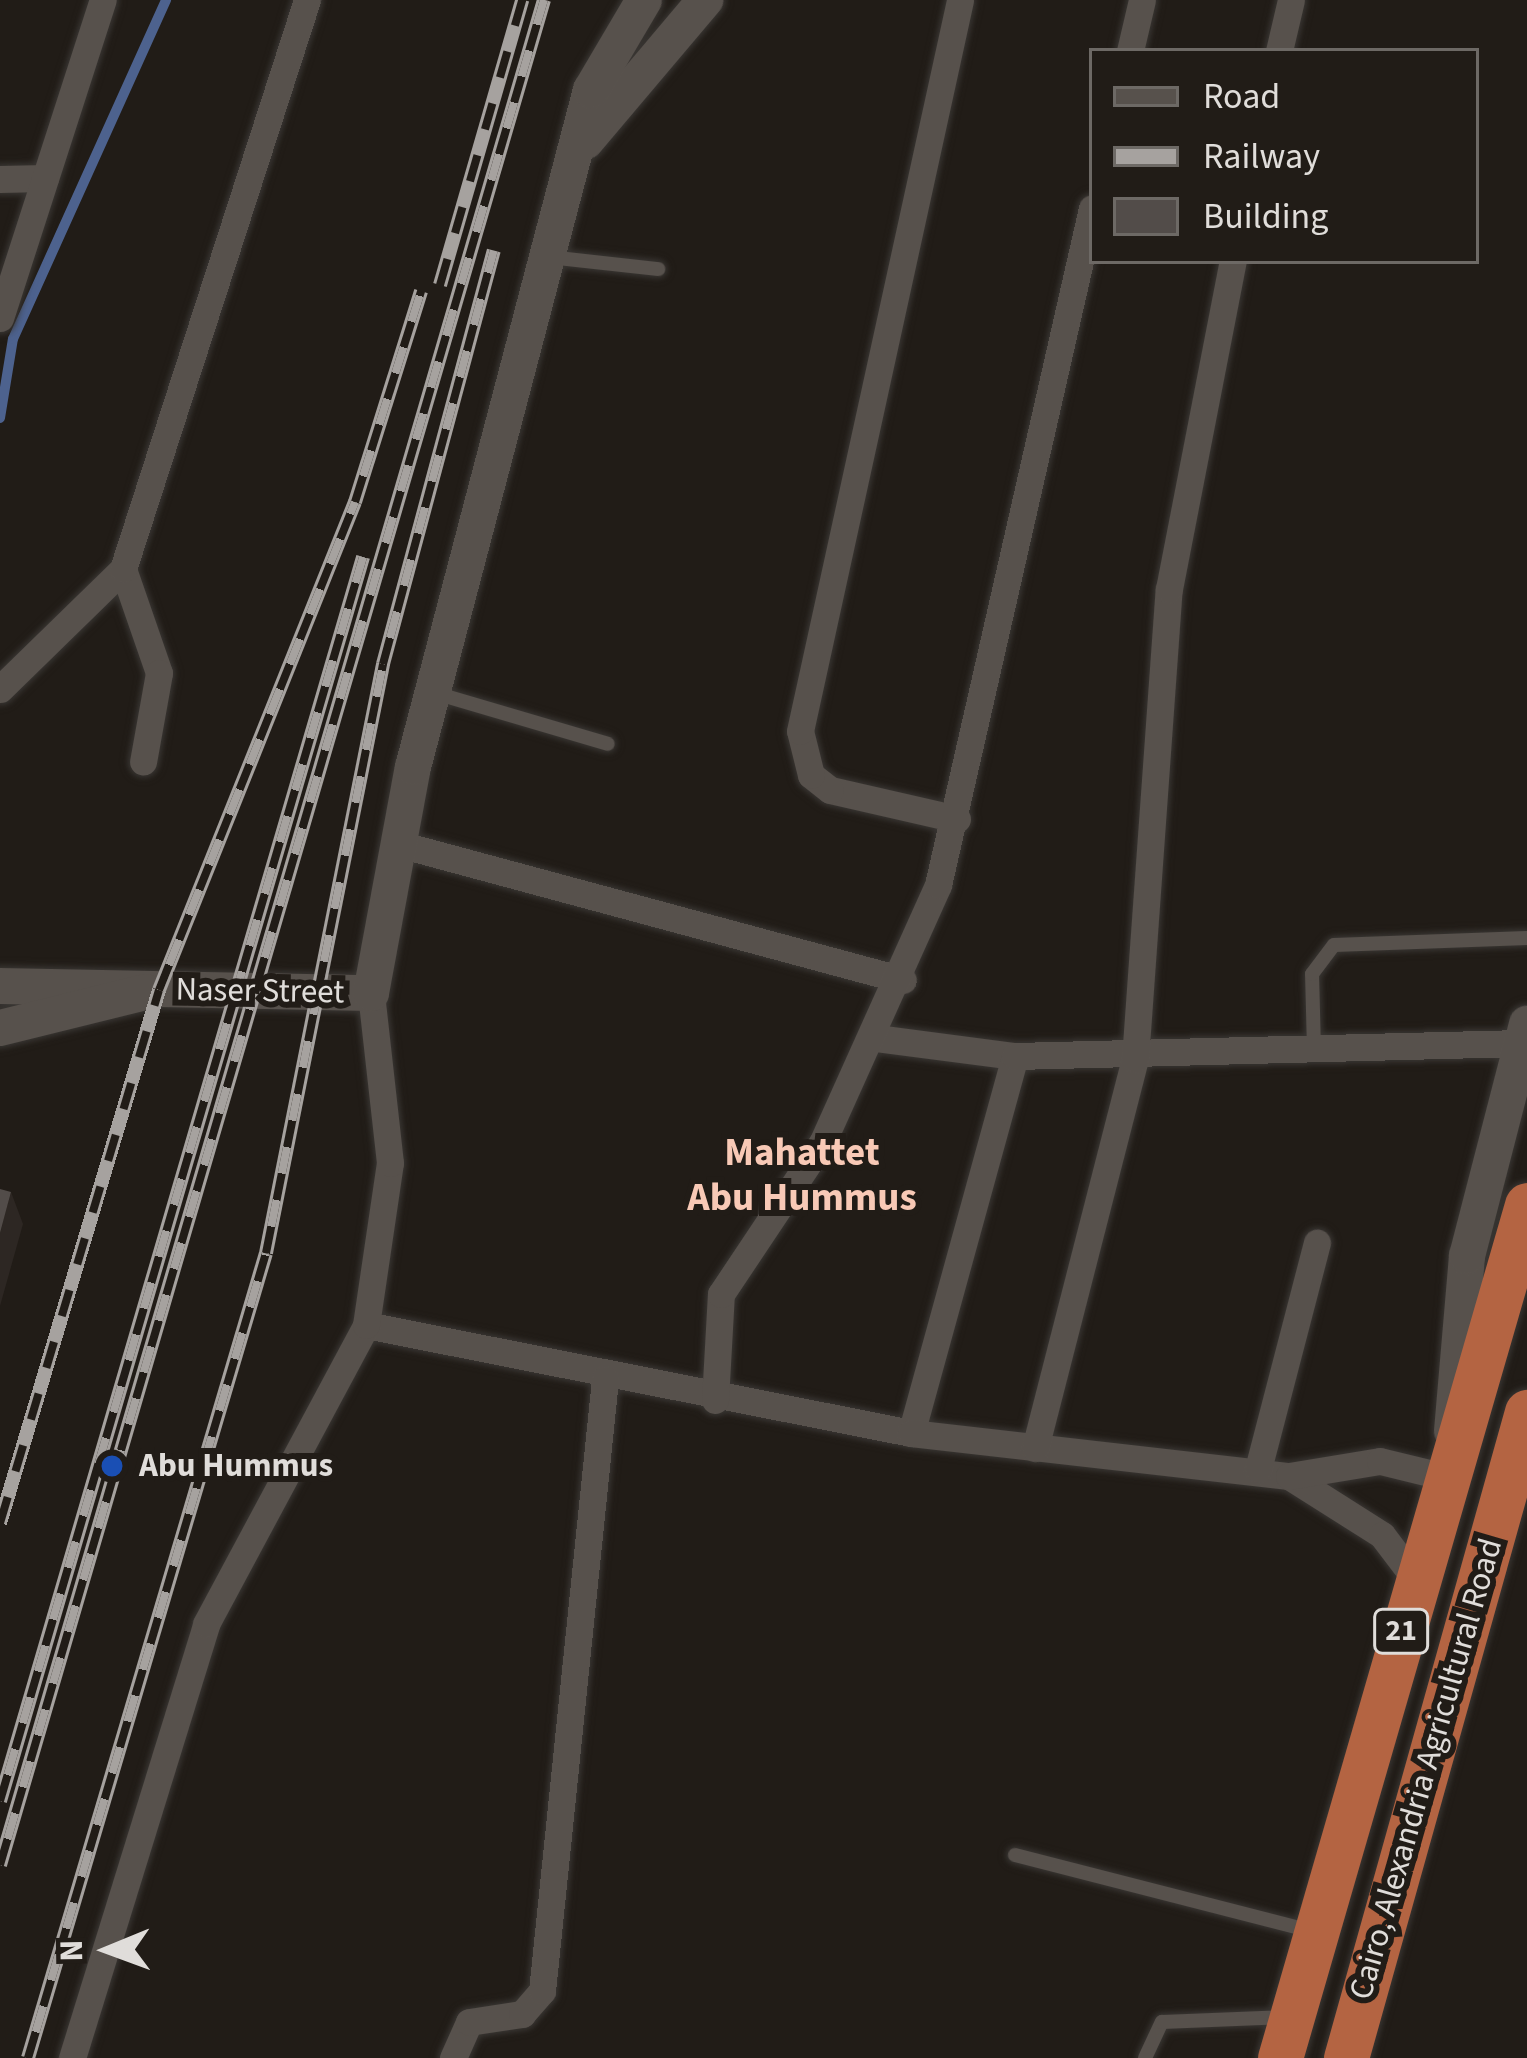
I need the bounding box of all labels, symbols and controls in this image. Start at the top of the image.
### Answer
legend [1089,48,1479,264]
text: Road [1203,71,1280,122]
text: Railway [1203,131,1320,182]
text: Building [1203,191,1328,242]
street label: Naser Street [175,970,345,1012]
district label: Mahattet Abu Hummus [687,1131,917,1222]
place label: Abu Hummus [139,1446,333,1486]
marker: Abu Hummus [96,1450,128,1482]
street label: Cairo, Alexandria Agricultural Road [1341,1534,1511,2004]
road number: 21 [1371,1607,1431,1655]
north arrow [48,1890,168,2010]
text: N [48,1939,95,1962]

